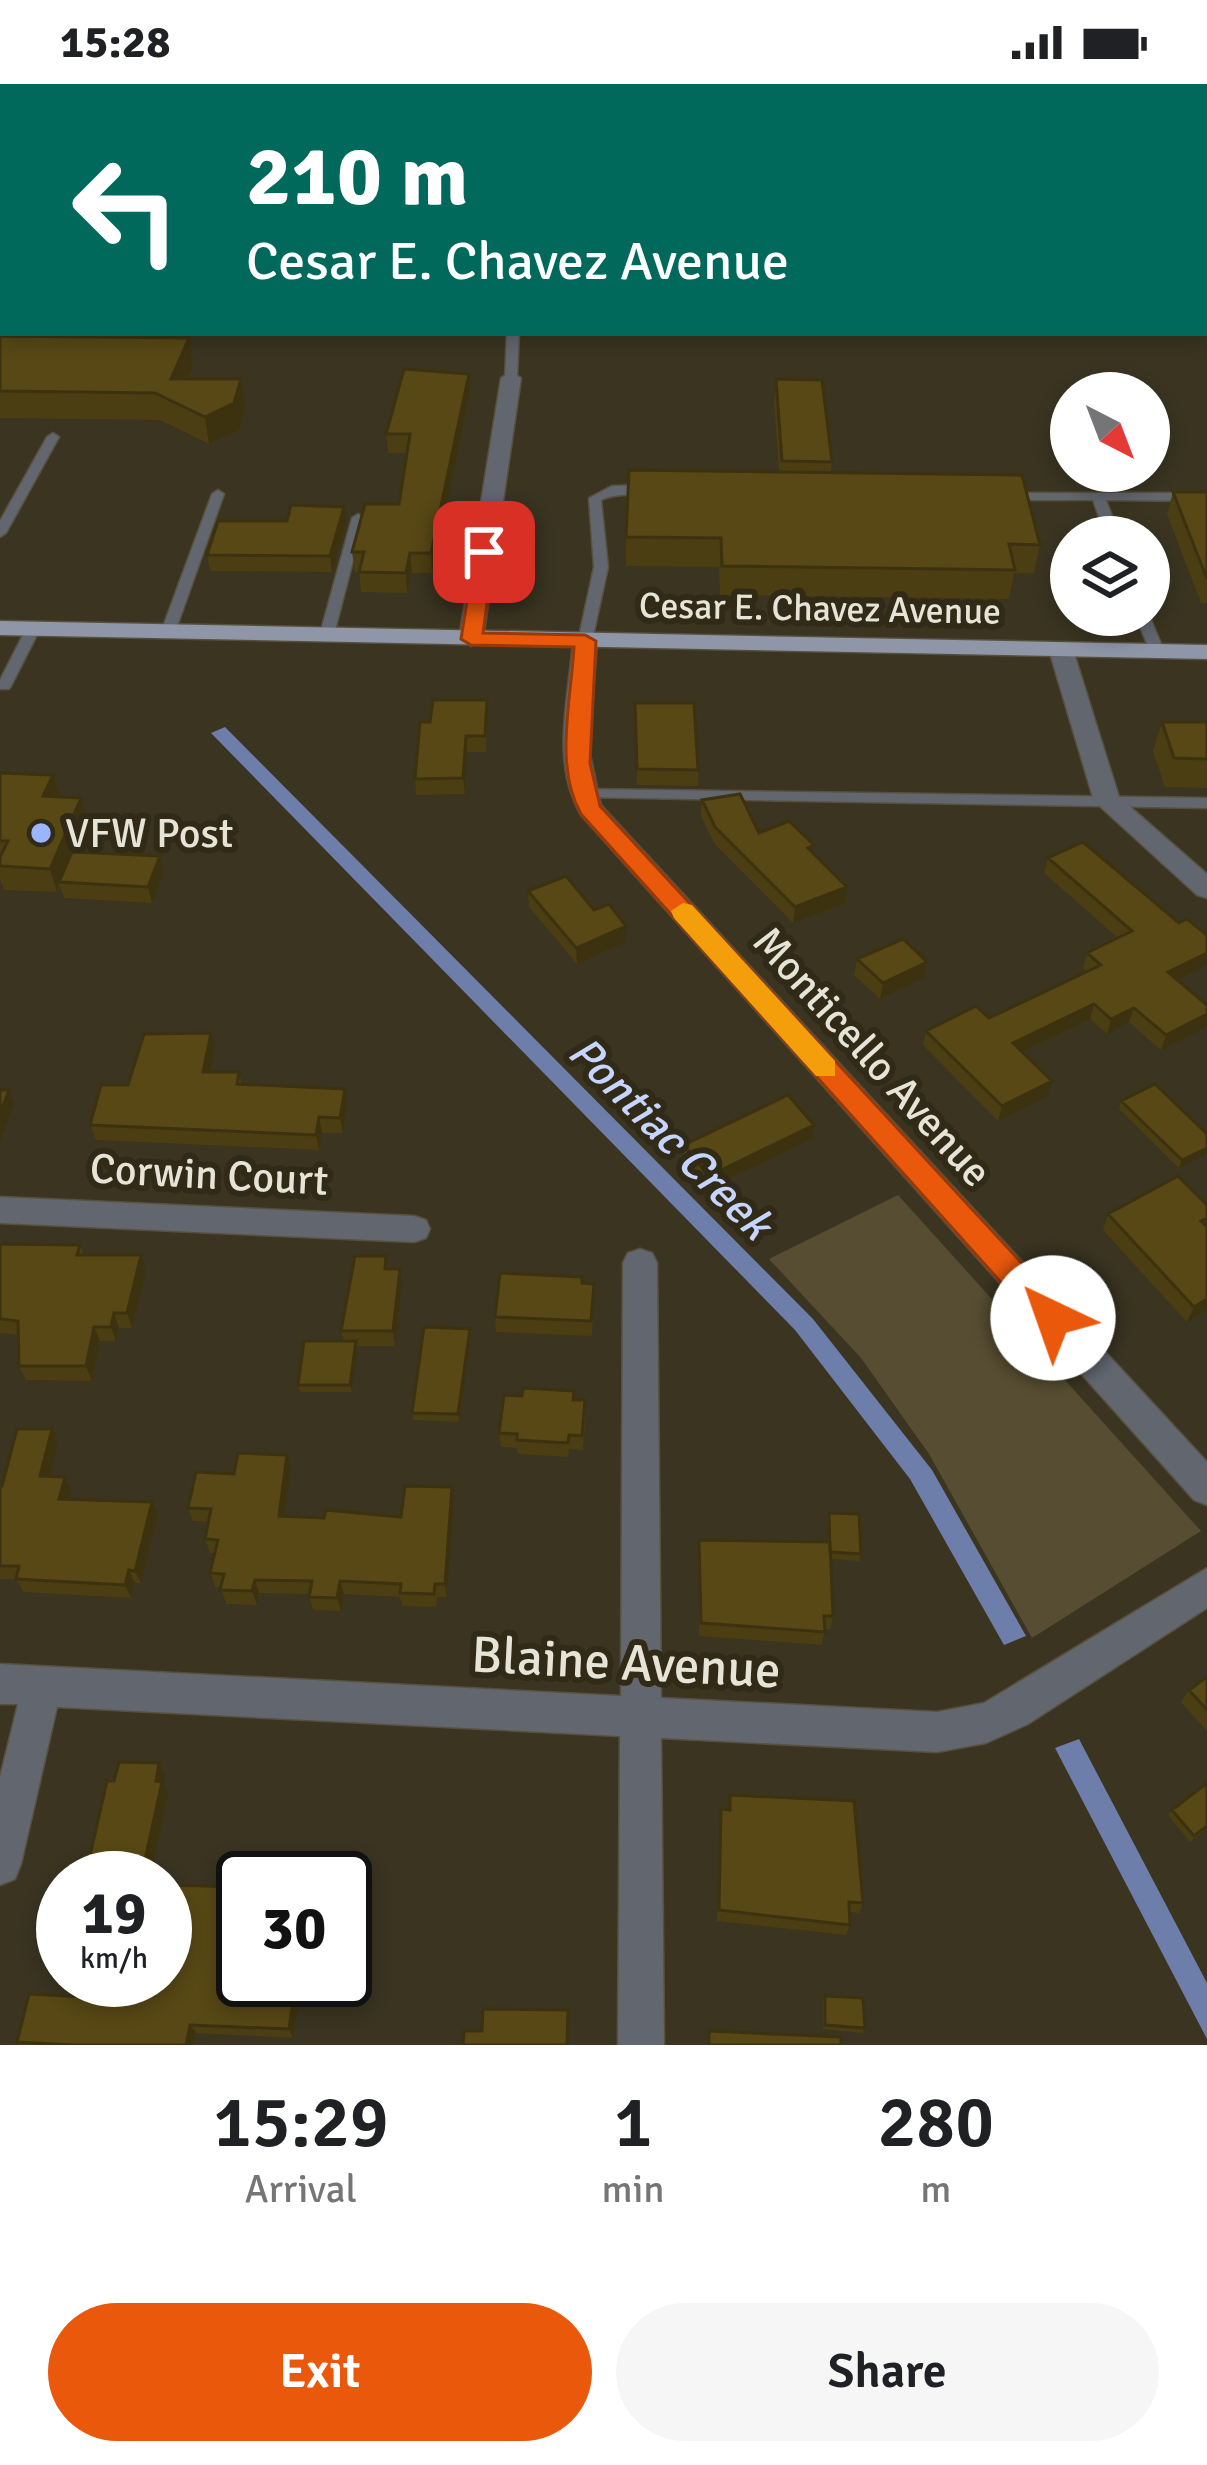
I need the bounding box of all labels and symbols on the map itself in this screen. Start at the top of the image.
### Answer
north arrow [1050,372,1170,492]
pin [433,501,535,603]
street label: Cesar E. Chavez Avenue [639,583,1001,635]
place label: VFW Post [65,808,234,859]
marker: VFW Post [28,820,54,846]
street label: Monticello Avenue [742,917,1002,1197]
water label: Pontiac Creek [557,1025,786,1254]
street label: Corwin Court [89,1143,329,1207]
position arrow [990,1255,1116,1381]
street label: Blaine Avenue [470,1623,782,1703]
speed limit sign: 30 [216,1851,372,2007]

